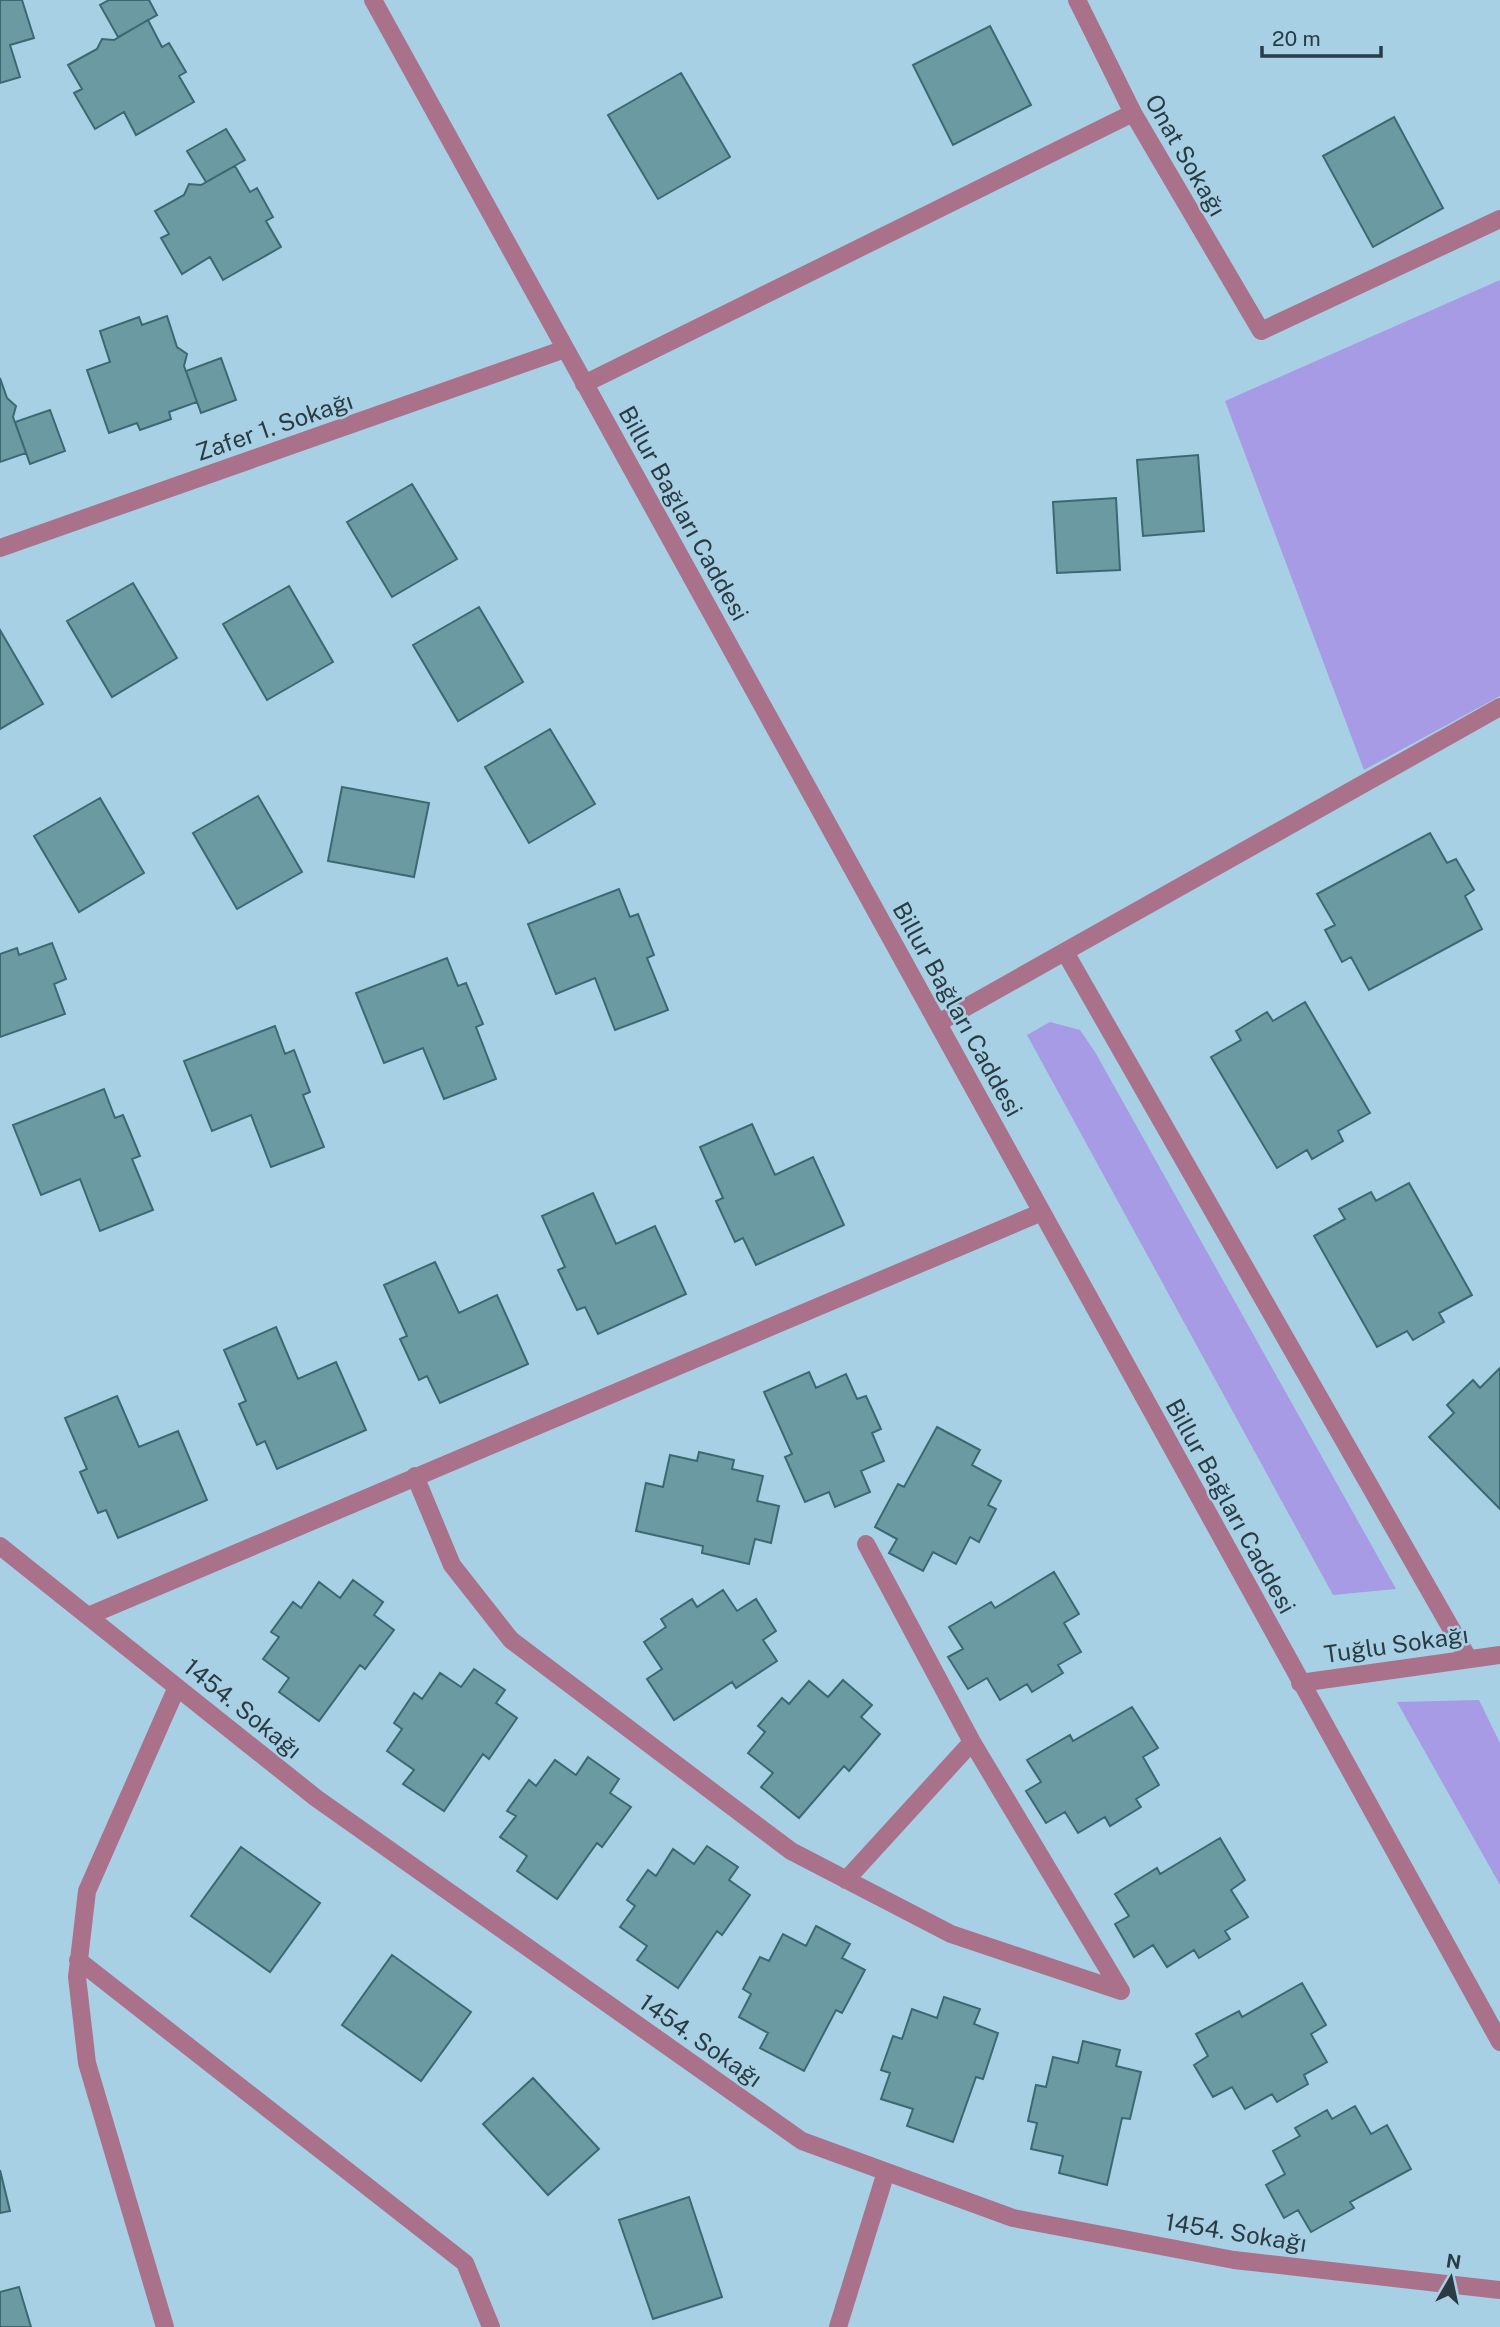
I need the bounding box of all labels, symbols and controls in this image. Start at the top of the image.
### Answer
scale bar [1262,14,1381,58]
text: 20 m [1272,26,1321,51]
street label: Onat Sokağı [1140,89,1232,221]
street label: Zafer 1. Sokağı [192,386,356,466]
street label: Billur Bağları Caddesi [613,401,755,625]
street label: Billur Bağları Caddesi [887,897,1029,1121]
street label: Billur Bağları Caddesi [1160,1394,1302,1618]
street label: Tuğlu Sokağı [1322,1620,1470,1668]
street label: 1454. Sokağı [179,1652,307,1764]
street label: 1454. Sokağı [634,1988,768,2092]
street label: 1454. Sokağı [1163,2207,1309,2257]
north arrow [1416,2243,1486,2313]
text: N [1445,2249,1463,2273]

